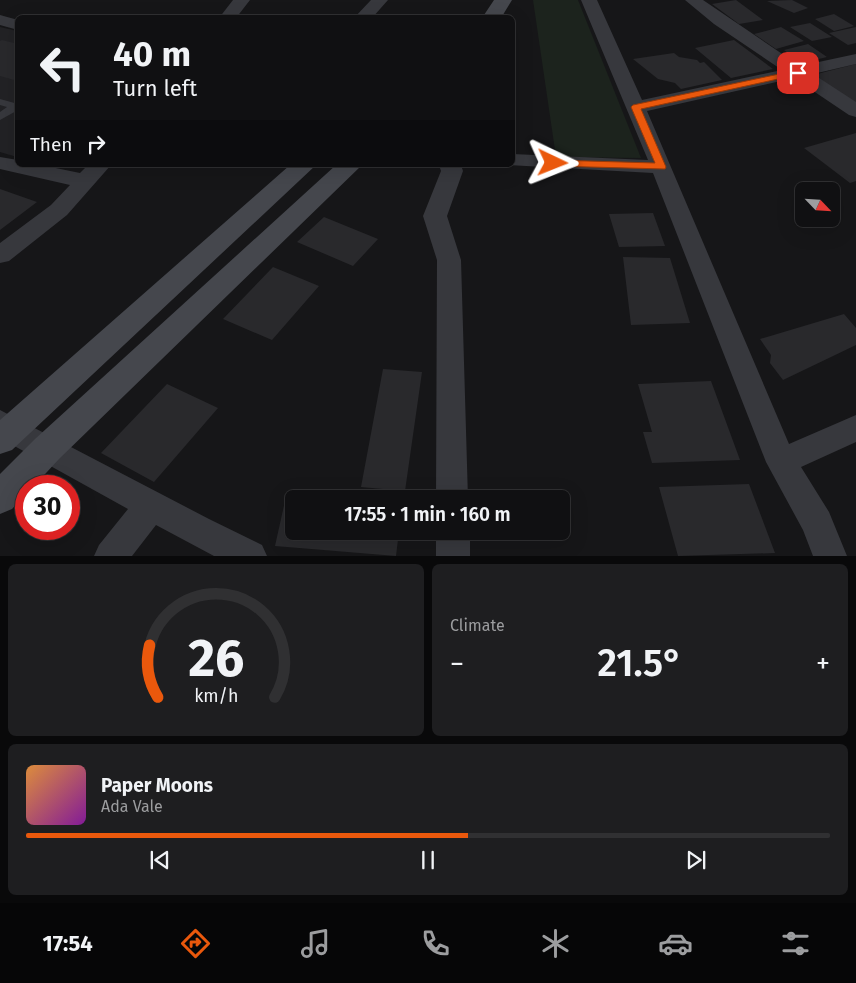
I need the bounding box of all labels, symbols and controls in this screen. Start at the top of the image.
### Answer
text: 40 m [113,33,191,75]
icon: left [30,35,95,100]
pin [777,52,819,94]
icon: arrive [784,59,812,87]
text: Turn left [113,75,197,102]
icon: right [82,130,110,158]
text: Then [30,133,72,156]
position arrow [526,136,578,188]
north arrow [795,182,840,228]
map controls [795,182,840,227]
speed limit sign: 30 [15,475,80,540]
text: 17:55 · 1 min · 160 m [344,503,511,526]
text: Climate [450,616,505,635]
text: 26 [188,627,244,690]
text: 21.5° [598,640,682,686]
text: − [450,647,464,680]
text: + [816,647,830,680]
text: km/h [194,685,238,707]
text: Paper Moons [101,774,213,797]
text: Ada Vale [101,797,163,816]
icon: previous [146,846,174,874]
icon: pause [414,846,442,874]
icon: next [682,846,710,874]
icon: directions [178,926,213,961]
icon: music [298,926,333,961]
icon: phone [418,926,453,961]
icon: climate [538,926,573,961]
icon: car [658,926,693,961]
icon: filters [778,926,813,961]
text: 17:54 [43,930,93,957]

